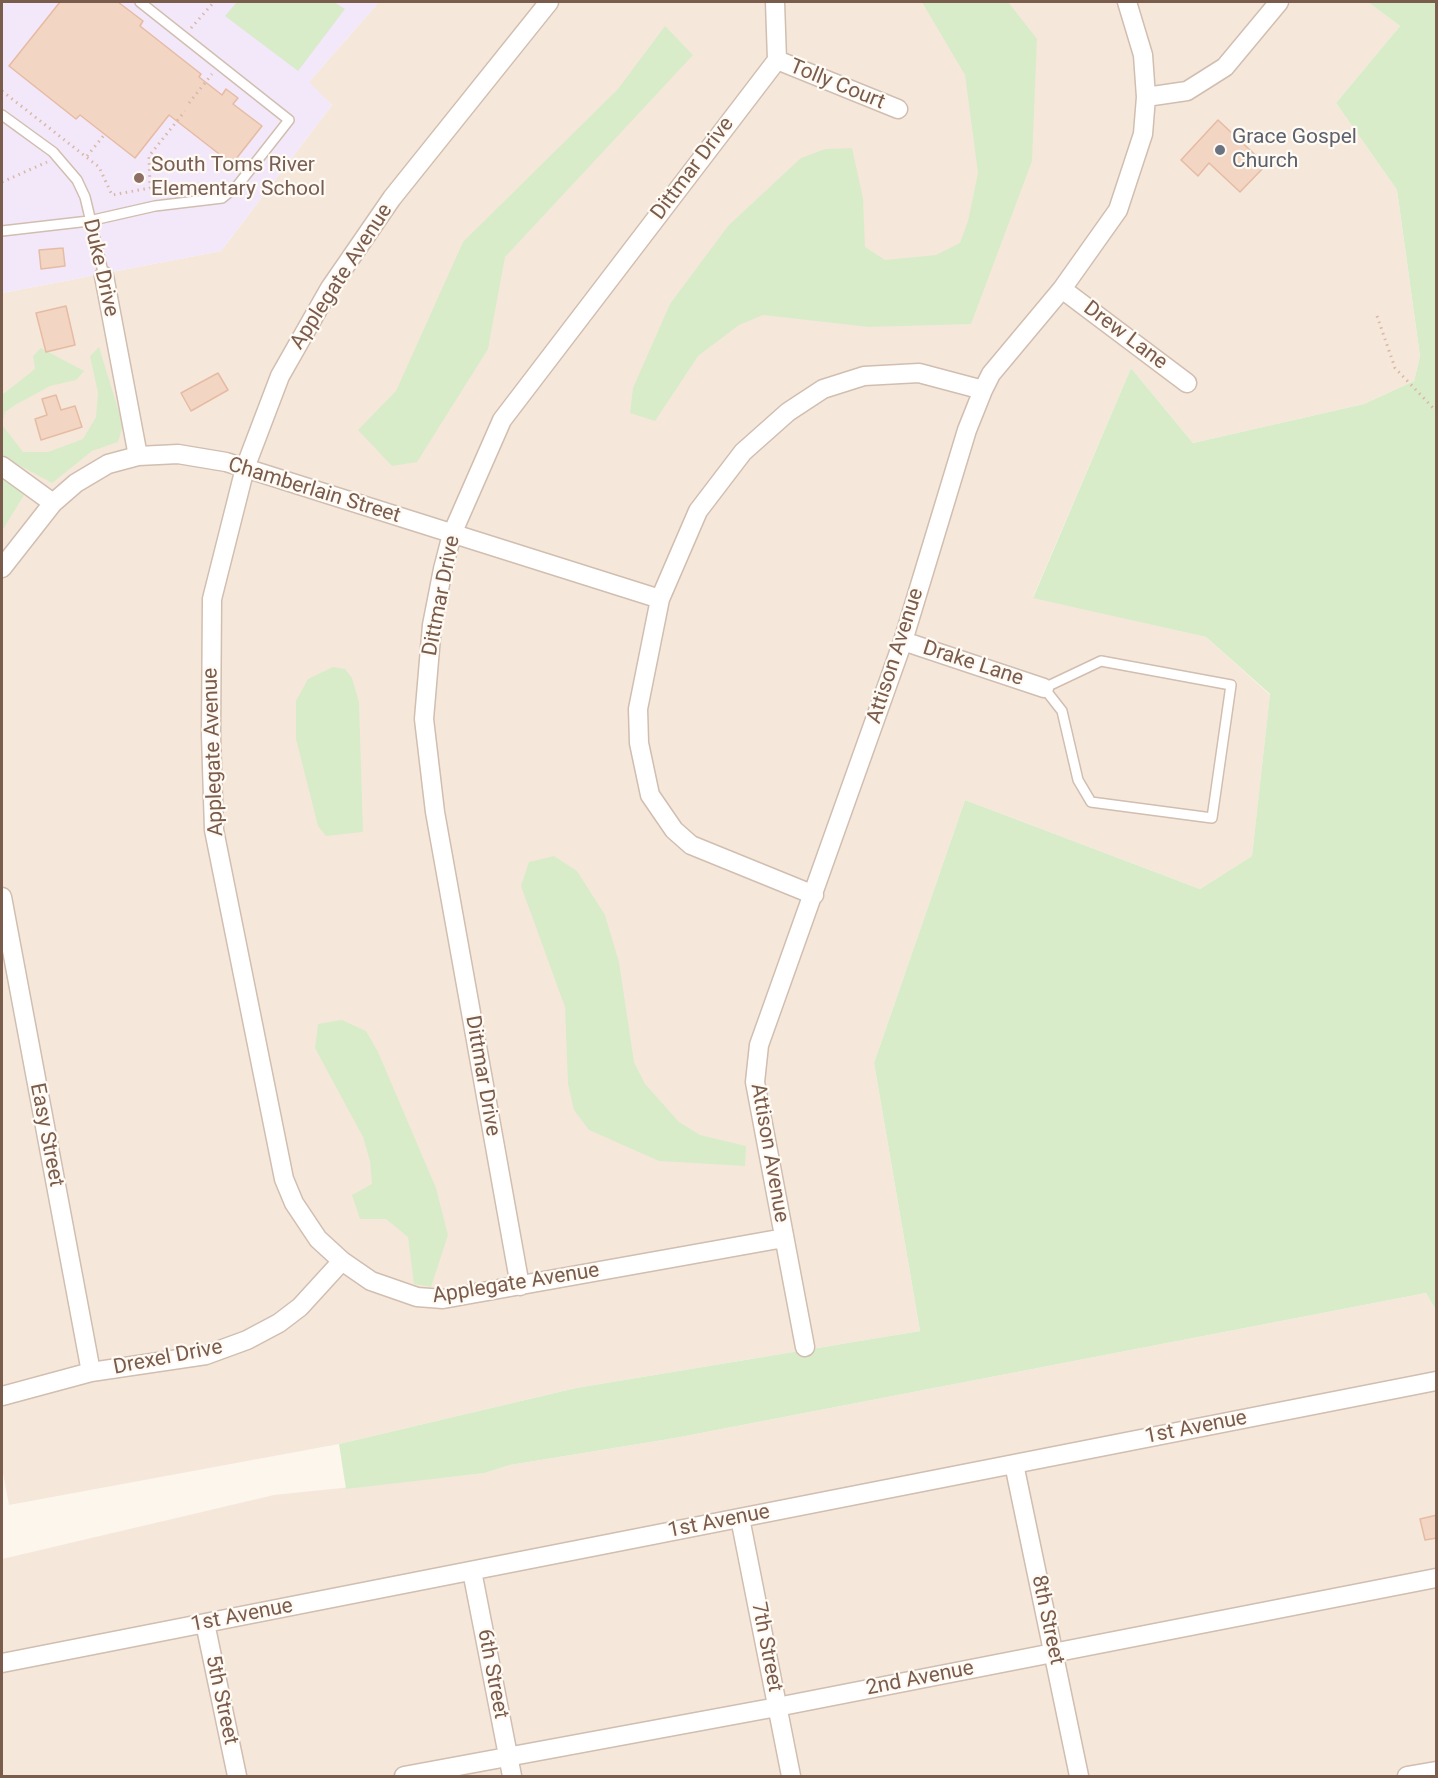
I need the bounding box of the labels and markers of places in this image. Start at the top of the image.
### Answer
place label: Grace Gospel Church [1232,125,1357,175]
marker: Grace Gospel Church [1213,143,1227,157]
place label: South Toms River Elementary School [151,153,325,203]
marker: South Toms River Elementary School [132,171,146,185]

